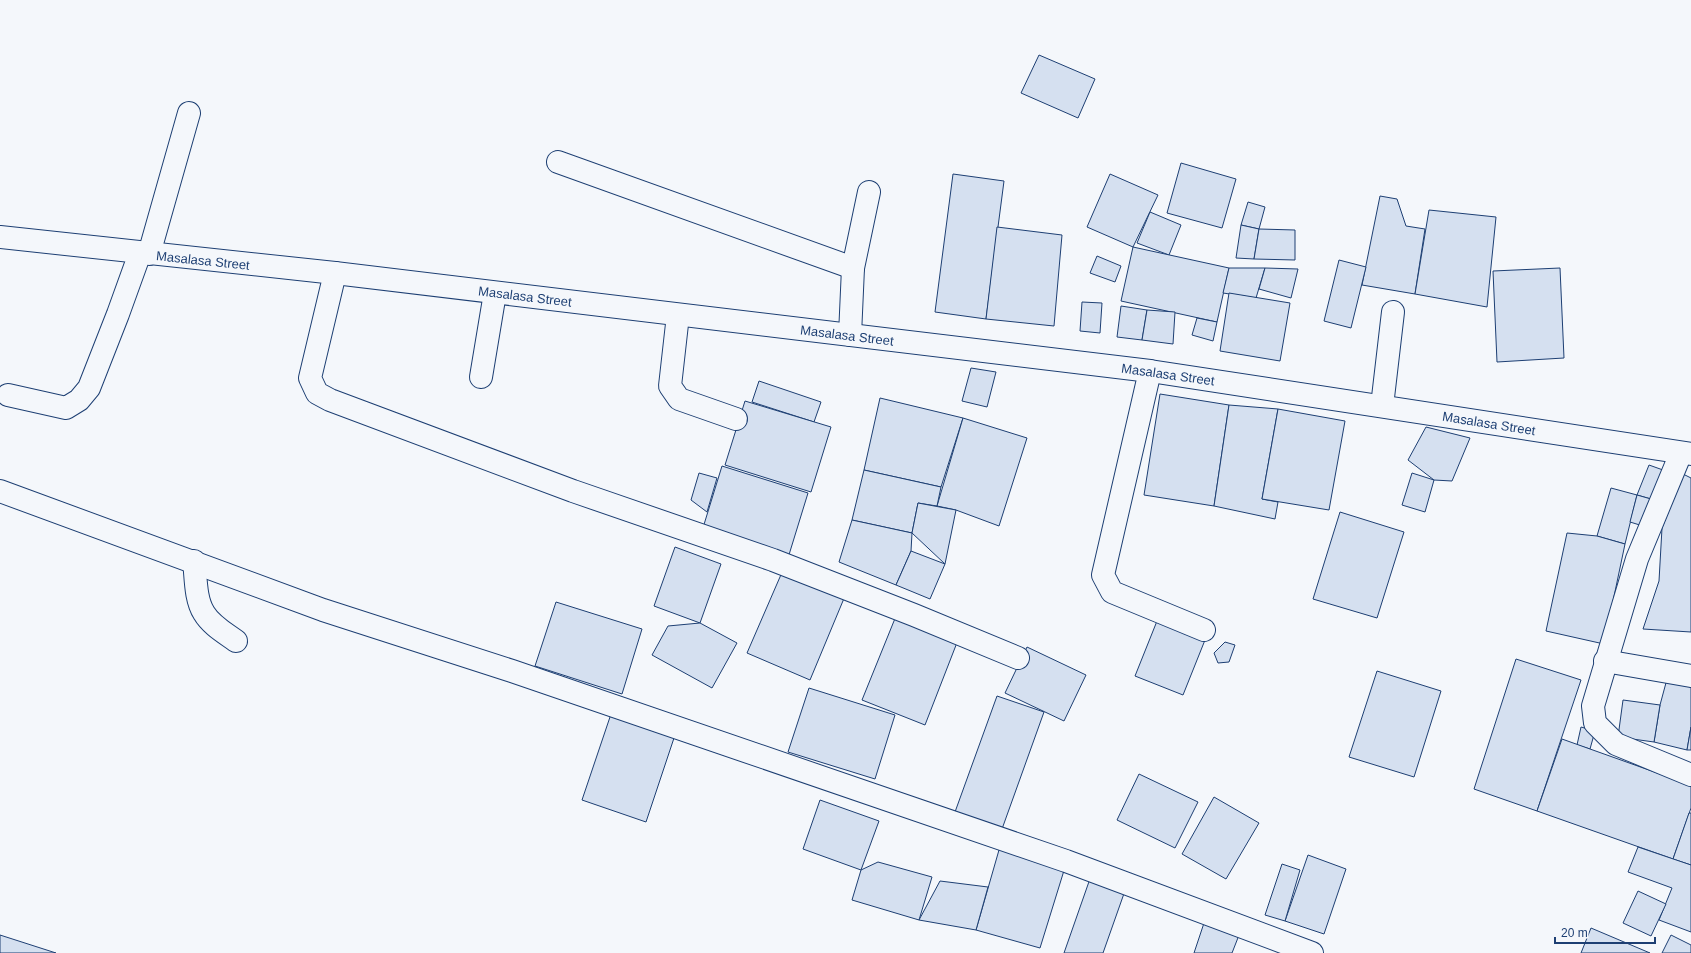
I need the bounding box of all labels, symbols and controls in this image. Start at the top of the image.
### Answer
street label: Masalasa Street [155,248,251,273]
street label: Masalasa Street [477,283,573,310]
street label: Masalasa Street [799,322,895,349]
street label: Masalasa Street [1120,361,1216,389]
street label: Masalasa Street [1441,409,1537,438]
scale bar [1555,919,1655,945]
text: 20 m [1561,926,1588,940]

